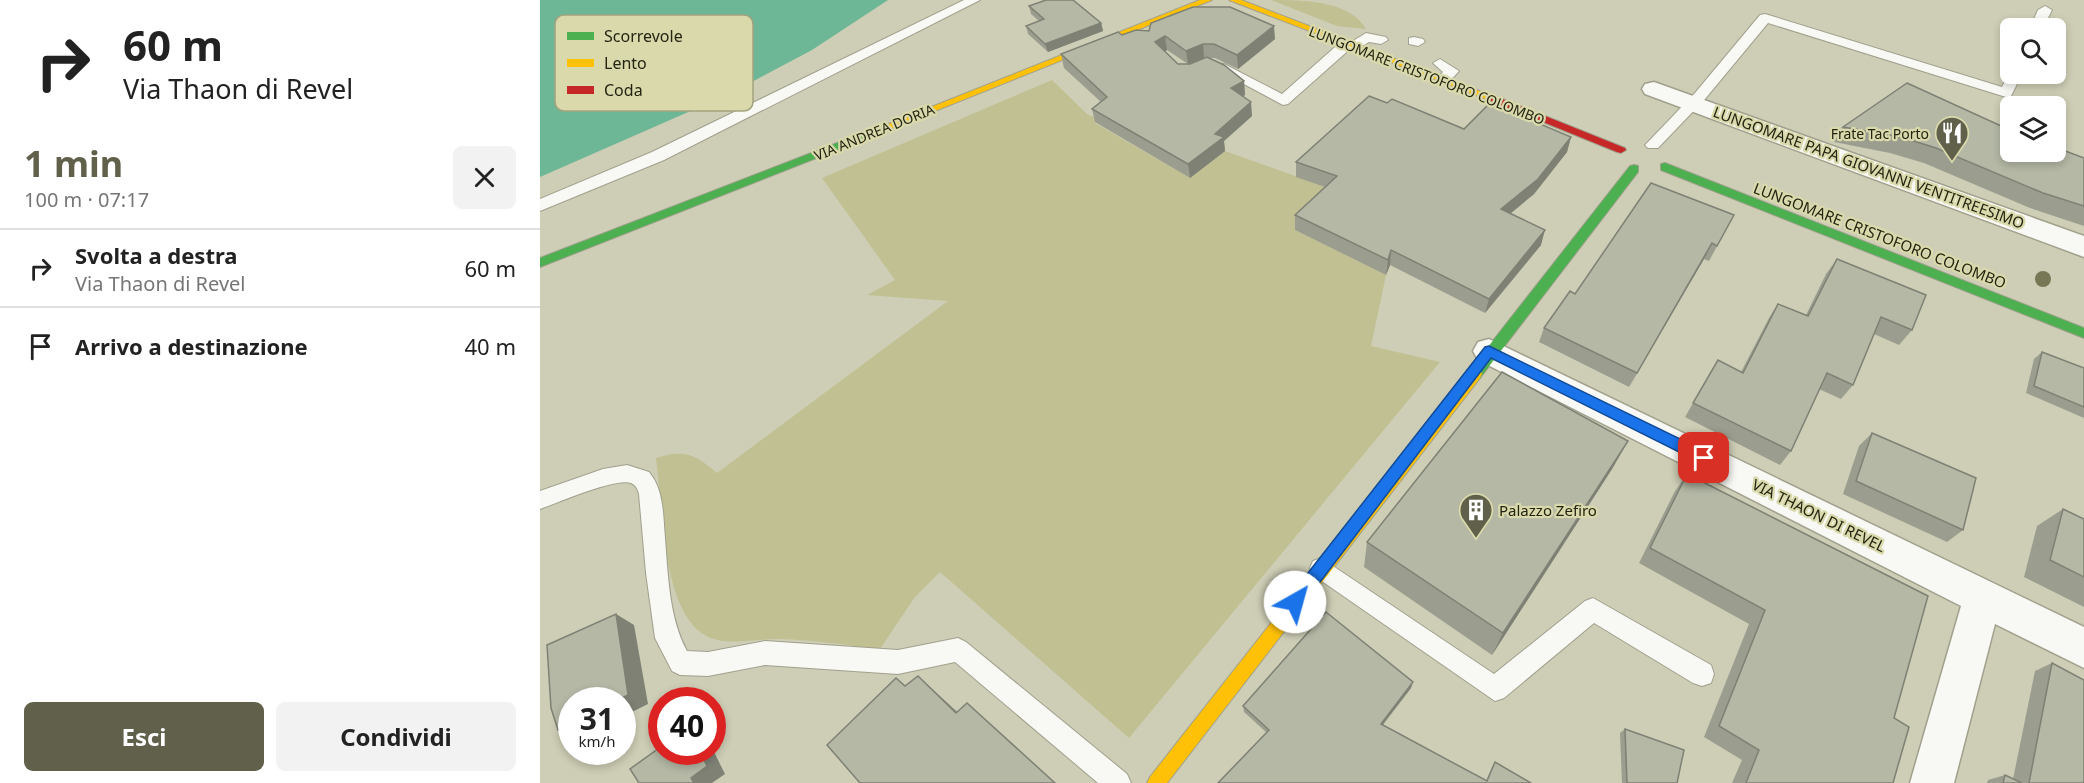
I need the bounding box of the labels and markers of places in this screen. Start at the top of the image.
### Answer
restaurant icon: Frate Tac Porto [1934,115,1970,162]
place label: Frate Tac Porto [1831,124,1929,143]
pin [1678,432,1729,483]
building icon: Palazzo Zefiro [1458,492,1494,539]
place label: Palazzo Zefiro [1499,500,1597,520]

